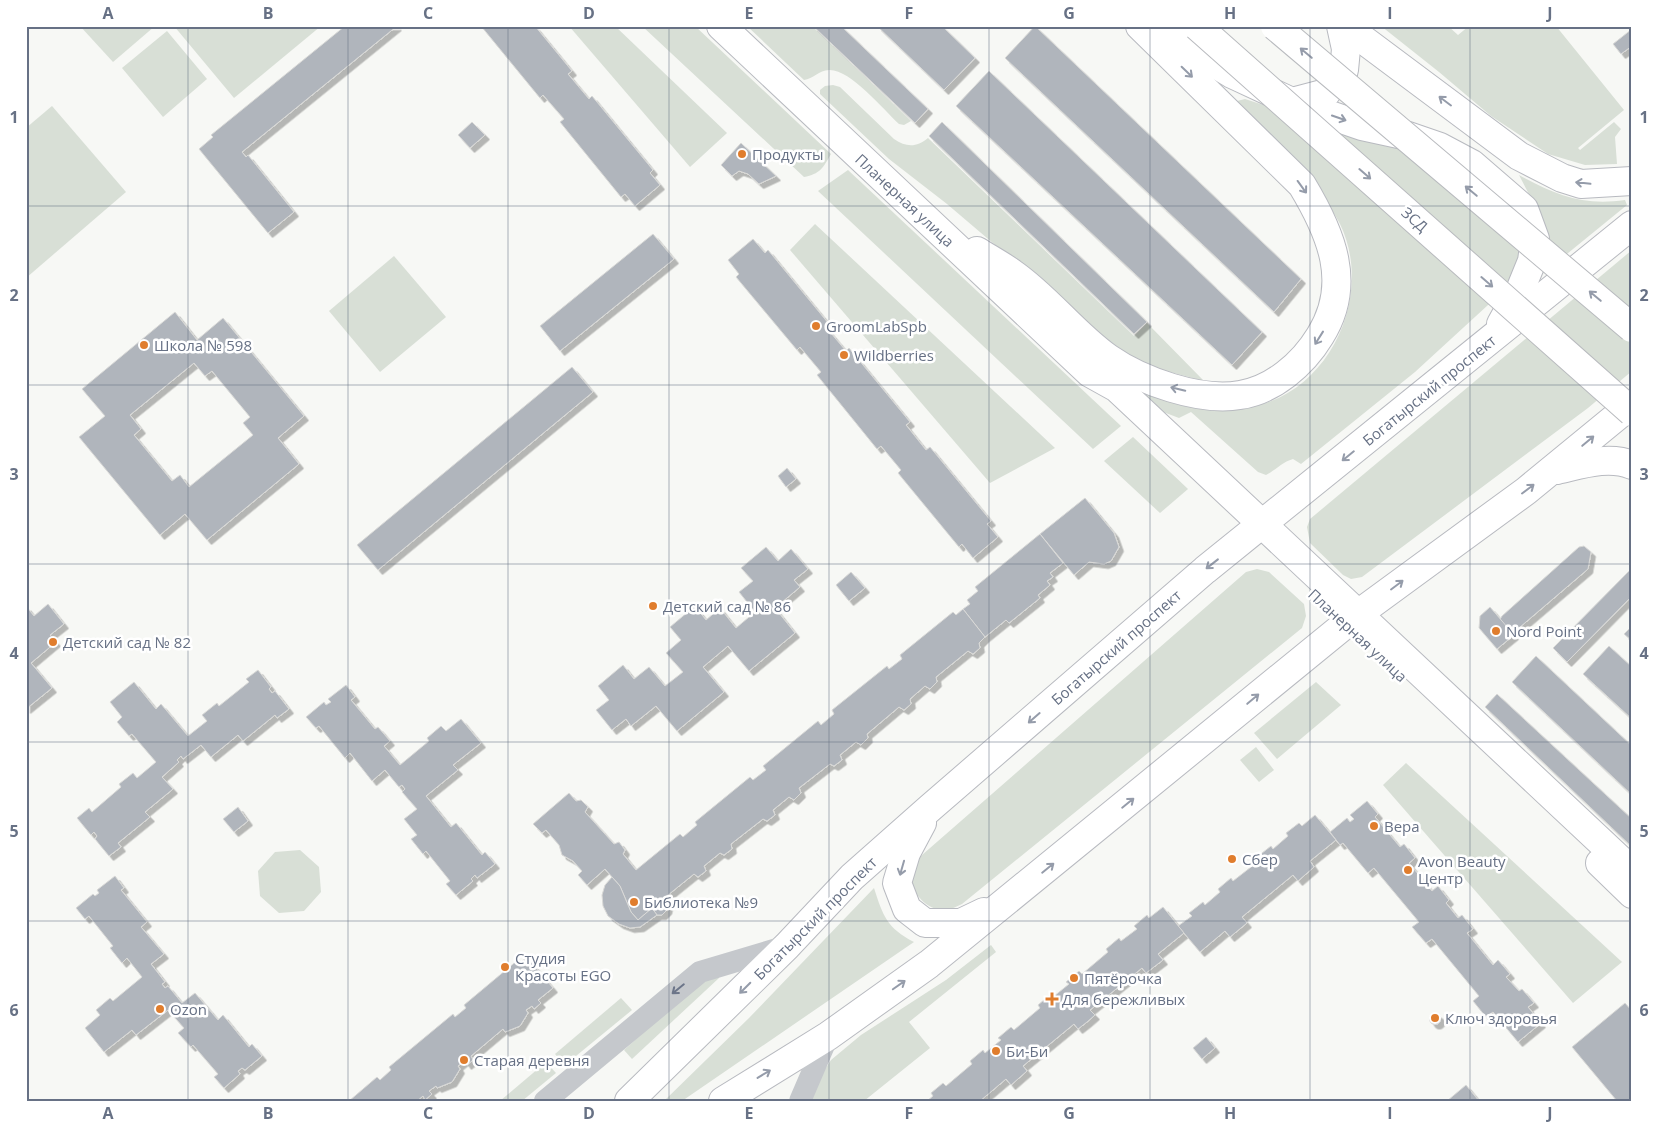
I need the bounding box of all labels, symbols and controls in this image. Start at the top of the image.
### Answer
text: A [102,2,114,24]
text: B [263,2,273,24]
text: C [423,2,433,24]
text: D [583,2,595,24]
text: E [745,2,754,24]
text: F [905,2,913,24]
text: G [1063,2,1075,24]
text: H [1224,2,1236,24]
text: I [1387,2,1393,24]
text: J [1545,2,1553,24]
one-way arrow [1300,47,1313,58]
one-way arrow [1181,66,1193,78]
one-way arrow [1438,96,1452,106]
text: 1 [9,106,19,128]
text: 1 [1639,106,1649,128]
one-way arrow [1330,114,1346,123]
place label: Продукты [752,144,824,164]
marker: Продукты [736,148,748,160]
street label: Планерная улица [851,149,959,251]
one-way arrow [1358,169,1371,180]
one-way arrow [1576,178,1592,188]
one-way arrow [1297,180,1307,194]
one-way arrow [1464,185,1477,197]
street label: ЗСД [1398,202,1432,236]
one-way arrow [1480,276,1493,288]
text: 2 [9,284,19,306]
text: 2 [1639,284,1649,306]
one-way arrow [1589,290,1602,301]
place label: GroomLabSpb [826,316,927,336]
marker: GroomLabSpb [810,320,822,332]
street label: Богатырский проспект [1358,330,1500,450]
one-way arrow [1314,331,1324,345]
place label: Школа № 598 [154,335,252,355]
marker: Школа № 598 [138,339,150,351]
place label: Wildberries [854,345,934,365]
marker: Wildberries [838,349,850,361]
one-way arrow [1171,384,1187,393]
one-way arrow [1581,435,1594,446]
one-way arrow [1342,450,1355,461]
text: 3 [9,463,19,485]
text: 3 [1639,463,1649,485]
one-way arrow [1521,484,1535,494]
one-way arrow [1206,559,1219,570]
one-way arrow [1390,579,1403,590]
street label: Планерная улица [1304,584,1412,686]
street label: Богатырский проспект [1047,585,1185,709]
place label: Детский сад № 86 [663,596,791,616]
marker: Детский сад № 86 [647,600,659,612]
place label: Nord Point [1506,621,1582,641]
marker: Nord Point [1490,625,1502,637]
place label: Детский сад № 82 [63,632,191,652]
marker: Детский сад № 82 [47,636,59,648]
text: 4 [9,642,19,664]
text: 4 [1639,642,1649,664]
one-way arrow [1246,694,1259,705]
one-way arrow [1027,712,1040,724]
one-way arrow [1121,797,1134,808]
place label: Вера [1384,816,1420,836]
text: 5 [9,820,19,842]
marker: Вера [1368,820,1380,832]
text: 5 [1639,820,1649,842]
place label: Сбер [1242,849,1278,869]
place label: Avon Beauty Центр [1418,851,1506,888]
street label: Богатырский проспект [749,852,881,984]
marker: Сбер [1226,853,1238,865]
one-way arrow [896,859,906,875]
one-way arrow [1041,863,1054,874]
marker: Avon Beauty Центр [1402,864,1414,876]
place label: Библиотека №9 [644,892,758,912]
marker: Библиотека №9 [628,896,640,908]
place label: Студия Красоты EGO [515,948,611,985]
marker: Студия Красоты EGO [499,961,511,973]
place label: Пятёрочка [1084,968,1162,988]
marker: Пятёрочка [1068,972,1080,984]
one-way arrow [892,980,906,990]
one-way arrow [738,982,751,994]
one-way arrow [672,983,685,994]
place label: Для бережливых [1062,989,1185,1009]
marker: Для бережливых [1046,993,1058,1005]
text: 6 [9,999,19,1021]
place label: Ozon [170,999,207,1019]
text: 6 [1639,999,1649,1021]
marker: Ozon [154,1003,166,1015]
place label: Ключ здоровья [1445,1008,1557,1028]
marker: Ключ здоровья [1429,1012,1441,1024]
place label: Би-Би [1006,1041,1048,1061]
marker: Би-Би [990,1045,1002,1057]
place label: Старая деревня [474,1050,590,1070]
marker: Старая деревня [458,1054,470,1066]
one-way arrow [756,1068,770,1078]
text: A [102,1102,114,1124]
text: B [263,1102,273,1124]
text: C [423,1102,433,1124]
text: D [583,1102,595,1124]
text: E [745,1102,754,1124]
text: F [905,1102,913,1124]
text: G [1063,1102,1075,1124]
text: H [1224,1102,1236,1124]
text: I [1387,1102,1393,1124]
text: J [1545,1102,1553,1124]

